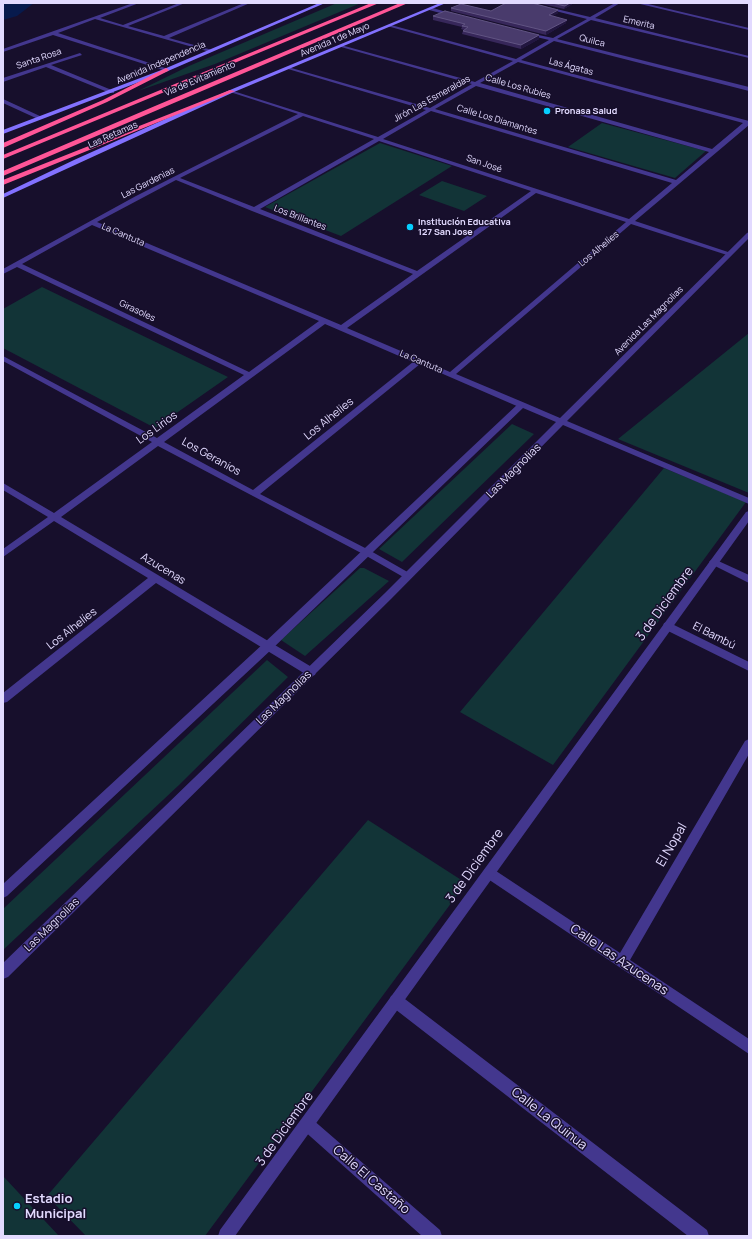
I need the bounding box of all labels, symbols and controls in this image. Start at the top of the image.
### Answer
street label: Emerita [622,14,656,32]
street label: Avenida 1 de Mayo [299,21,371,59]
street label: Quilca [578,33,606,49]
street label: Avenida Independencia [115,39,207,87]
street label: Santa Rosa [15,46,63,72]
street label: Las Ágatas [548,56,594,78]
street label: Vía de Evitamiento [163,59,237,99]
street label: Jirón Las Esmeraldas [392,73,472,125]
street label: Calle Los Rubíes [484,73,552,101]
street label: Calle Los Diamantes [455,103,539,137]
marker: Pronasa Salud [542,106,552,116]
place label: Pronasa Salud [555,106,617,116]
street label: Las Retamas [87,119,139,151]
street label: San José [465,153,503,175]
street label: Las Gardenias [120,165,176,201]
street label: Los Brillantes [272,203,328,233]
place label: Institución Educativa 127 San Jose [418,217,511,238]
street label: La Cantuta [100,221,146,249]
marker: Institución Educativa 127 San Jose [405,222,415,232]
street label: Los Alhelíes [577,229,621,269]
street label: Avenida Las Magnolias [612,284,686,358]
street label: Girasoles [117,298,157,324]
street label: La Cantuta [398,348,444,376]
street label: Los Alhelies [302,395,356,443]
street label: Los Lirios [134,409,180,447]
street label: Los Geranios [179,435,243,479]
street label: Las Magnolias [484,441,544,501]
street label: Azucenas [138,550,188,588]
street label: 3 de Diciembre [633,564,697,644]
street label: Los Alhelíes [44,605,100,653]
street label: El Bambú [690,620,738,652]
street label: Las Magnolias [254,668,314,728]
street label: El Nopal [653,820,691,870]
street label: 3 de Diciembre [443,826,507,906]
street label: Las Magnolias [22,895,82,955]
street label: Calle Las Azucenas [567,921,671,999]
street label: Calle La Quinua [508,1085,590,1153]
street label: 3 de Diciembre [253,1089,317,1169]
street label: Calle El Castaño [329,1142,413,1218]
place label: Estadio Municipal [25,1191,86,1222]
marker: Estadio Municipal [12,1201,22,1211]

